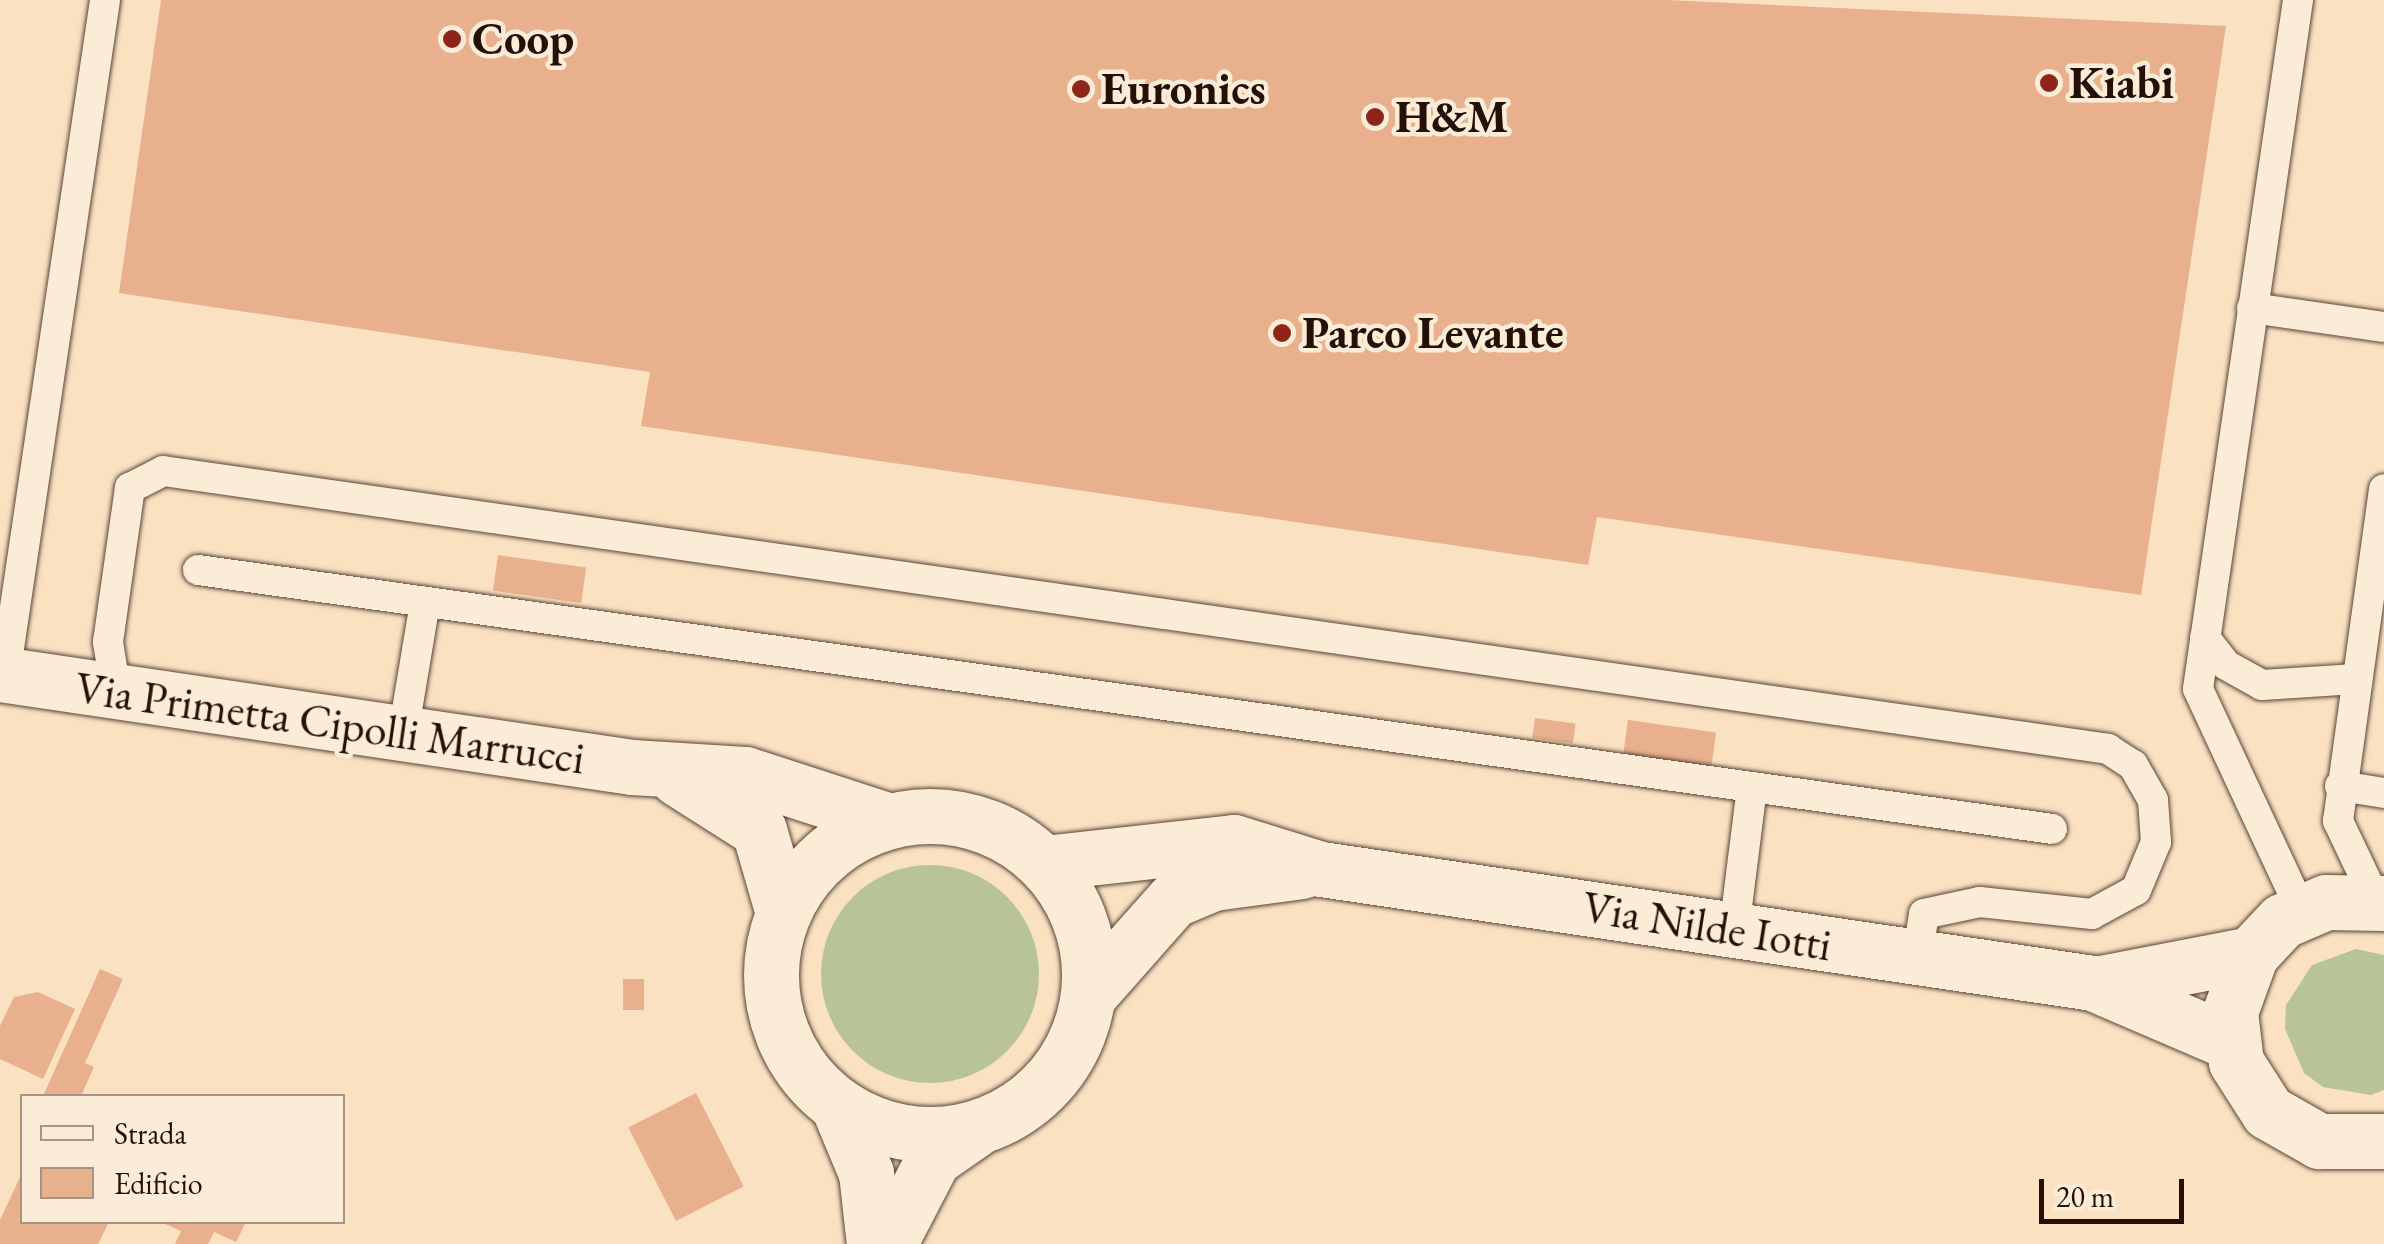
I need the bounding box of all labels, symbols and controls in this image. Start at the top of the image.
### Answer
place label: Coop [472,12,574,66]
marker: Coop [441,28,463,50]
place label: Kiabi [2069,56,2174,110]
place label: Euronics [1101,62,1266,116]
marker: Kiabi [2038,72,2060,94]
marker: Euronics [1070,78,1092,100]
place label: H&M [1395,90,1508,144]
marker: H&M [1364,106,1386,128]
place label: Parco Levante [1302,306,1564,360]
marker: Parco Levante [1271,322,1293,344]
street label: Via Primetta Cipolli Marrucci [72,661,588,785]
street label: Via Nilde Iotti [1579,880,1835,972]
legend [20,1094,345,1224]
text: Strada [114,1114,187,1153]
scale bar [2044,1159,2189,1221]
text: Edificio [114,1164,203,1203]
text: 20 m [2056,1177,2114,1216]

